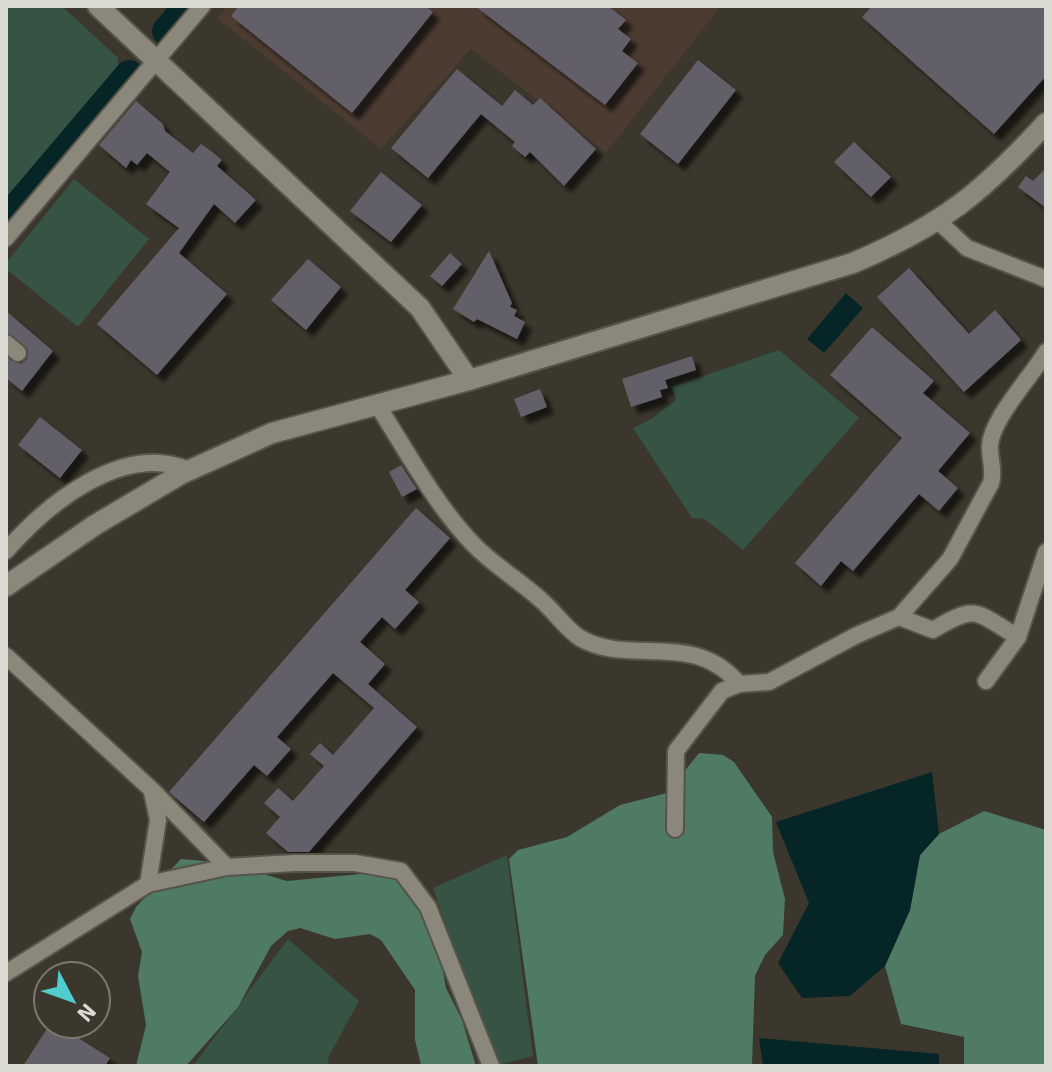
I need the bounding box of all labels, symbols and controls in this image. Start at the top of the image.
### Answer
north arrow [32,960,112,1040]
text: N [72,998,102,1027]

